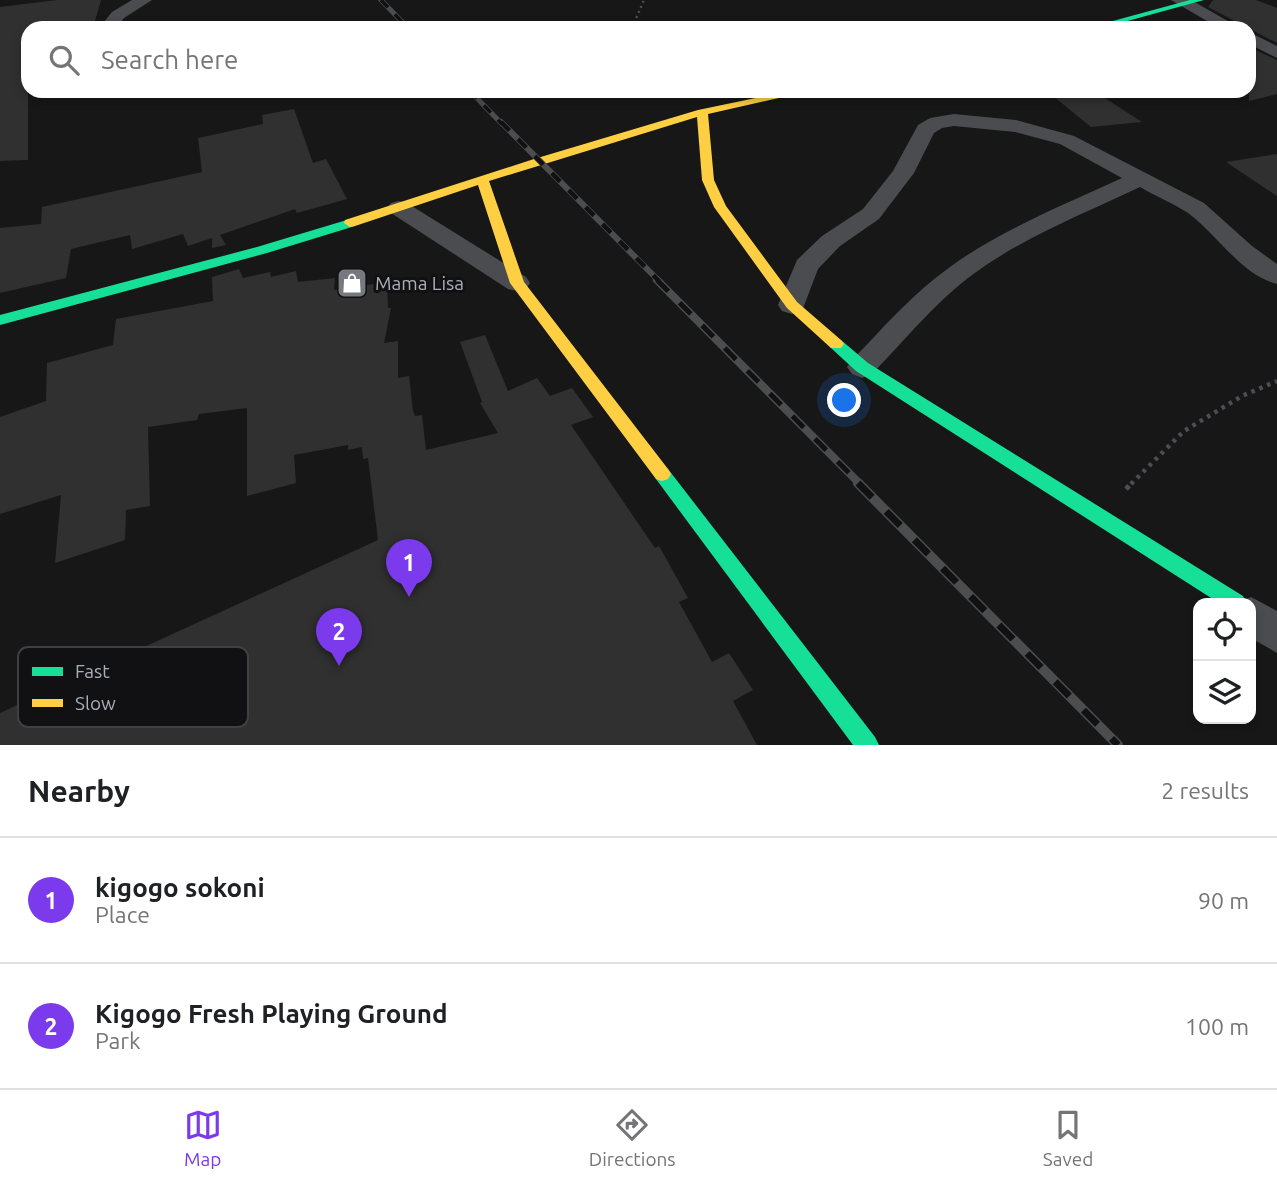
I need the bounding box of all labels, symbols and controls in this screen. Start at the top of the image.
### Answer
search box [21,21,1256,98]
icon: search [45,41,83,79]
text: Search here [101,45,238,74]
shop icon: Mama Lisa [335,266,369,300]
place label: Mama Lisa [375,272,464,294]
your location [827,383,861,417]
pin: 1 [386,539,432,597]
map controls [1193,598,1256,724]
button: locate [1193,598,1256,661]
pin: 2 [316,608,362,666]
legend [18,647,248,727]
text: Fast [75,660,110,682]
button: layers [1193,661,1256,724]
text: Slow [75,692,116,714]
text: Nearby [28,774,130,808]
text: 2 results [1161,778,1249,803]
text: kigogo sokoni [95,873,265,902]
text: 1 [45,888,57,913]
text: 90 m [1198,888,1249,913]
text: Place [95,902,150,927]
text: Kigogo Fresh Playing Ground [95,999,448,1028]
text: 2 [45,1014,57,1039]
text: 100 m [1185,1014,1249,1039]
text: Park [95,1028,141,1053]
tab: Map [184,1106,222,1170]
tab: Directions [589,1106,676,1170]
tab: Saved [1043,1106,1093,1170]

